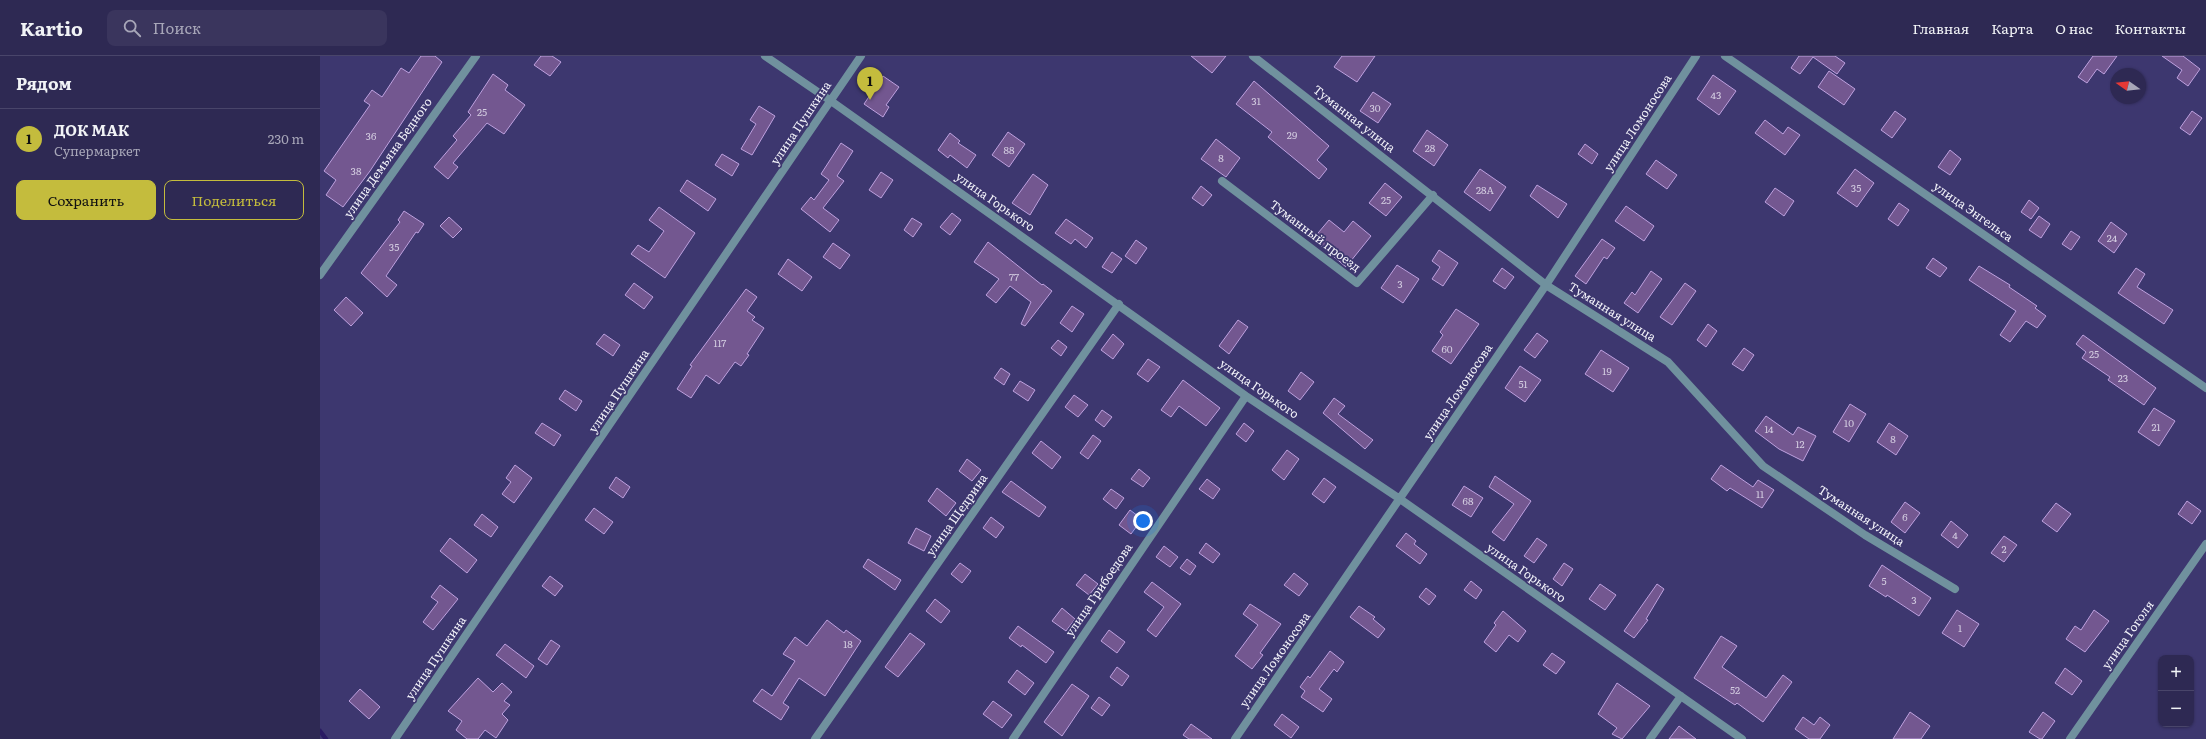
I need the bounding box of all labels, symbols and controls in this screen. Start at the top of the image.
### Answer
search box [107,10,387,46]
text: Kartio [20,14,83,42]
text: Поиск [153,16,201,39]
icon: search [121,17,143,39]
text: Главная [1913,18,1969,38]
text: Карта [1991,18,2033,38]
text: О нас [2055,18,2093,38]
text: Контакты [2115,18,2186,38]
pin: 1 [857,67,883,100]
north arrow [2110,68,2146,104]
text: Рядом [16,70,72,95]
street label: улица Ломоносова [1599,70,1676,175]
street label: улица Пушкина [765,76,835,168]
street label: Туманная улица [1310,80,1400,157]
house number: 43 [1711,87,1721,102]
house number: 31 [1251,93,1261,108]
street label: улица Демьяна Бедного [339,94,436,221]
house number: 30 [1369,100,1381,115]
house number: 25 [477,104,487,119]
text: ДОК МАК [54,118,129,141]
house number: 29 [1287,127,1297,142]
house number: 36 [366,128,377,143]
text: 1 [26,129,32,148]
text: 230 m [268,129,304,148]
house number: 28 [1425,140,1436,155]
text: Супермаркет [54,141,140,160]
house number: 88 [1003,142,1015,157]
house number: 8 [1218,150,1224,165]
house number: 38 [351,163,362,178]
street label: улица Горького [952,167,1039,235]
street label: улица Энгельса [1930,177,2018,246]
button: Сохранить [16,180,156,220]
button: Поделиться [164,180,304,220]
house number: 35 [1851,180,1861,195]
house number: 28А [1476,182,1495,197]
house number: 25 [1381,192,1391,207]
street label: Туманный проезд [1266,195,1365,275]
house number: 24 [2107,230,2118,245]
house number: 35 [389,239,399,254]
house number: 77 [1009,269,1019,284]
house number: 3 [1397,276,1403,291]
street label: Туманная улица [1565,277,1660,346]
house number: 117 [714,335,726,350]
street label: улица Ломоносова [1418,339,1496,443]
house number: 60 [1441,341,1453,356]
street label: улица Пушкина [583,344,653,436]
house number: 25 [2089,346,2099,361]
street label: улица Горького [1216,354,1303,422]
house number: 19 [1602,363,1612,378]
house number: 23 [2118,370,2128,385]
house number: 51 [1518,376,1528,391]
house number: 10 [1844,415,1854,430]
house number: 21 [2151,419,2161,434]
house number: 14 [1764,421,1774,436]
house number: 8 [1890,431,1896,446]
house number: 12 [1795,436,1805,451]
street label: улица Щедрина [921,469,992,559]
street label: Туманная улица [1815,480,1909,550]
house number: 11 [1756,486,1764,501]
house number: 68 [1463,493,1474,508]
house number: 6 [1902,509,1908,524]
your location [1133,511,1153,531]
house number: 4 [1952,527,1958,542]
street label: улица Горького [1483,538,1570,606]
street label: улица Грибоедова [1060,539,1136,640]
house number: 2 [2001,541,2007,556]
house number: 5 [1881,573,1887,588]
house number: 3 [1911,592,1917,607]
street label: улица Гоголя [2097,596,2158,672]
street label: улица Ломоносова [1234,608,1314,711]
street label: улица Пушкина [400,611,470,703]
house number: 1 [1958,620,1962,635]
house number: 18 [843,636,853,651]
map controls [2158,655,2194,727]
button: + [2158,655,2194,691]
house number: 52 [1730,682,1740,697]
button: − [2158,691,2194,727]

